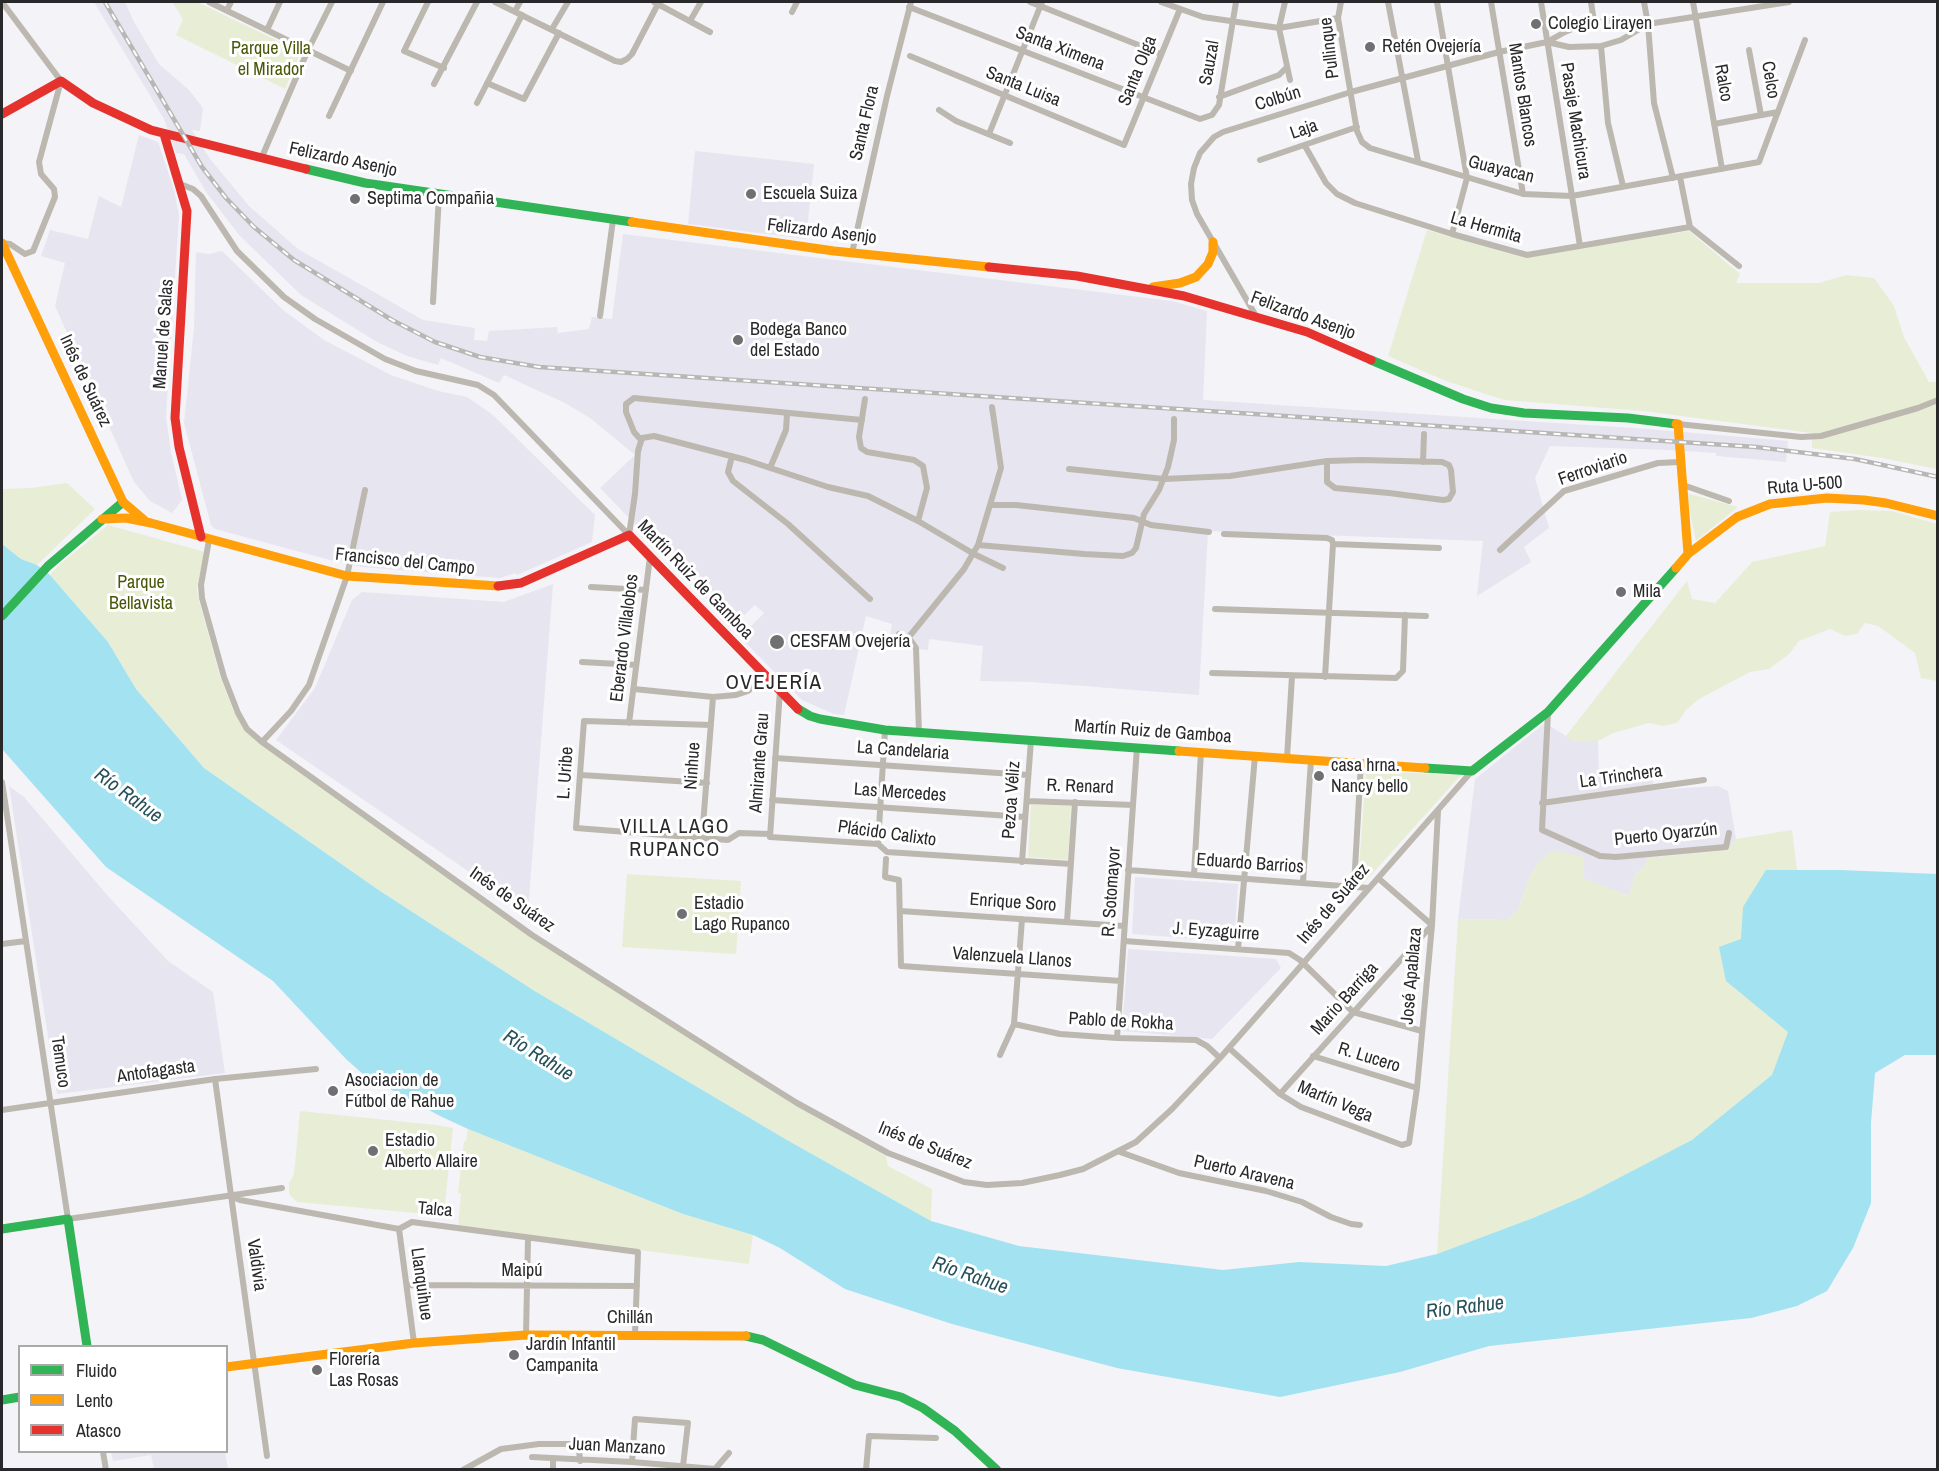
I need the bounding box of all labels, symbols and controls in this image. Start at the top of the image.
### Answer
place label: Colegio Lirayen [1548,13,1652,35]
street label: Pullinque [1316,16,1344,80]
marker: Colegio Lirayen [1529,17,1543,31]
street label: Santa Ximena [1012,22,1108,76]
street label: Santa Olga [1114,33,1162,109]
place label: Retén Ovejería [1382,36,1481,58]
park label: Parque Villa el Mirador [231,38,311,80]
street label: Sauzal [1195,39,1225,87]
marker: Retén Ovejería [1363,40,1377,54]
street label: Mantos Blancos [1503,41,1541,149]
street label: Celco [1756,60,1784,100]
street label: Pasaje Machicura [1555,61,1595,181]
street label: Santa Luisa [982,62,1064,112]
street label: Ralco [1709,63,1737,103]
street label: Colbún [1252,82,1304,116]
street label: Santa Flora [846,83,884,163]
street label: Laja [1287,115,1321,145]
street label: Felizardo Asenjo [287,138,399,182]
street label: Guayacan [1466,151,1536,189]
place label: Escuela Suiza [763,183,857,205]
marker: Escuela Suiza [744,187,758,201]
place label: Septima Compañia [367,188,494,210]
marker: Septima Compañia [348,192,362,206]
street label: La Hermita [1448,208,1524,248]
street label: Felizardo Asenjo [766,215,878,249]
street label: Manuel de Salas [149,278,179,390]
street label: Felizardo Asenjo [1248,287,1358,345]
place label: Bodega Banco del Estado [750,319,847,362]
street label: Inés de Suárez [54,331,116,431]
marker: Bodega Banco del Estado [731,333,745,347]
street label: Ferroviario [1556,447,1630,491]
street label: Ruta U-500 [1766,472,1844,500]
street label: Martín Ruiz de Gamboa [633,516,757,644]
street label: Francisco del Campo [334,544,476,580]
park label: Parque Bellavista [109,572,173,614]
street label: Eberardo Villalobos [606,573,644,703]
place label: Mila [1633,581,1661,603]
marker: Mila [1614,585,1628,599]
place label: CESFAM Ovejería [790,631,911,653]
marker: CESFAM Ovejería [768,633,786,651]
district label: OVEJERÍA [725,670,823,696]
street label: Almirante Grau [746,712,774,814]
street label: Martín Ruiz de Gamboa [1074,716,1232,748]
street label: La Candelaria [856,737,950,765]
street label: Ninhue [681,742,705,790]
street label: L. Uribe [553,746,579,800]
place label: casa hrna. Nancy bello [1331,755,1408,798]
street label: Pezoa Véliz [999,760,1025,840]
street label: La Trinchera [1578,761,1664,793]
water label: Río Rahue [89,763,167,829]
marker: casa hrna. Nancy bello [1312,769,1326,783]
street label: R. Renard [1046,775,1114,799]
street label: Las Mercedes [853,779,947,807]
district label: VILLA LAGO RUPANCO [620,816,730,863]
street label: Plácido Calixto [836,816,938,852]
street label: Puerto Oyarzún [1613,819,1719,851]
street label: R. Sotomayor [1098,846,1126,938]
street label: Eduardo Barrios [1196,849,1304,879]
street label: Inés de Suárez [1293,859,1375,949]
street label: Inés de Suárez [465,863,559,937]
street label: Enrique Soro [969,889,1057,917]
place label: Estadio Lago Rupanco [694,893,790,936]
marker: Estadio Lago Rupanco [675,907,689,921]
street label: J. Eyzaguirre [1172,918,1260,946]
street label: José Apablaza [1397,927,1427,1025]
street label: Valenzuela Llanos [952,943,1072,973]
street label: Mario Barriga [1307,958,1383,1040]
street label: Pablo de Rokha [1068,1008,1174,1036]
water label: Río Rahue [498,1025,578,1087]
street label: Temuco [46,1035,74,1089]
street label: R. Lucero [1335,1038,1403,1078]
street label: Antofagasta [115,1056,197,1088]
place label: Asociacion de Fútbol de Rahue [345,1070,454,1112]
street label: Martín Vega [1294,1077,1376,1127]
marker: Asociacion de Fútbol de Rahue [326,1084,340,1098]
street label: Inés de Suárez [875,1117,975,1175]
place label: Estadio Alberto Allaire [385,1130,478,1172]
marker: Estadio Alberto Allaire [366,1144,380,1158]
street label: Puerto Aravena [1192,1151,1296,1195]
street label: Talca [417,1198,453,1222]
street label: Valdivia [242,1238,270,1292]
street label: Llanquihue [405,1246,437,1322]
water label: Río Rahue [929,1252,1011,1300]
street label: Maipú [501,1260,543,1282]
water label: Río Rahue [1425,1291,1505,1325]
street label: Chillán [607,1307,653,1329]
place label: Jardín Infantil Campanita [526,1334,615,1376]
legend [18,1345,228,1453]
marker: Jardín Infantil Campanita [507,1348,521,1362]
place label: Florería Las Rosas [329,1349,399,1392]
text: Fluido [76,1358,117,1383]
marker: Florería Las Rosas [310,1363,324,1377]
text: Lento [76,1388,113,1413]
text: Atasco [76,1418,121,1443]
street label: Juan Manzano [568,1434,666,1460]

